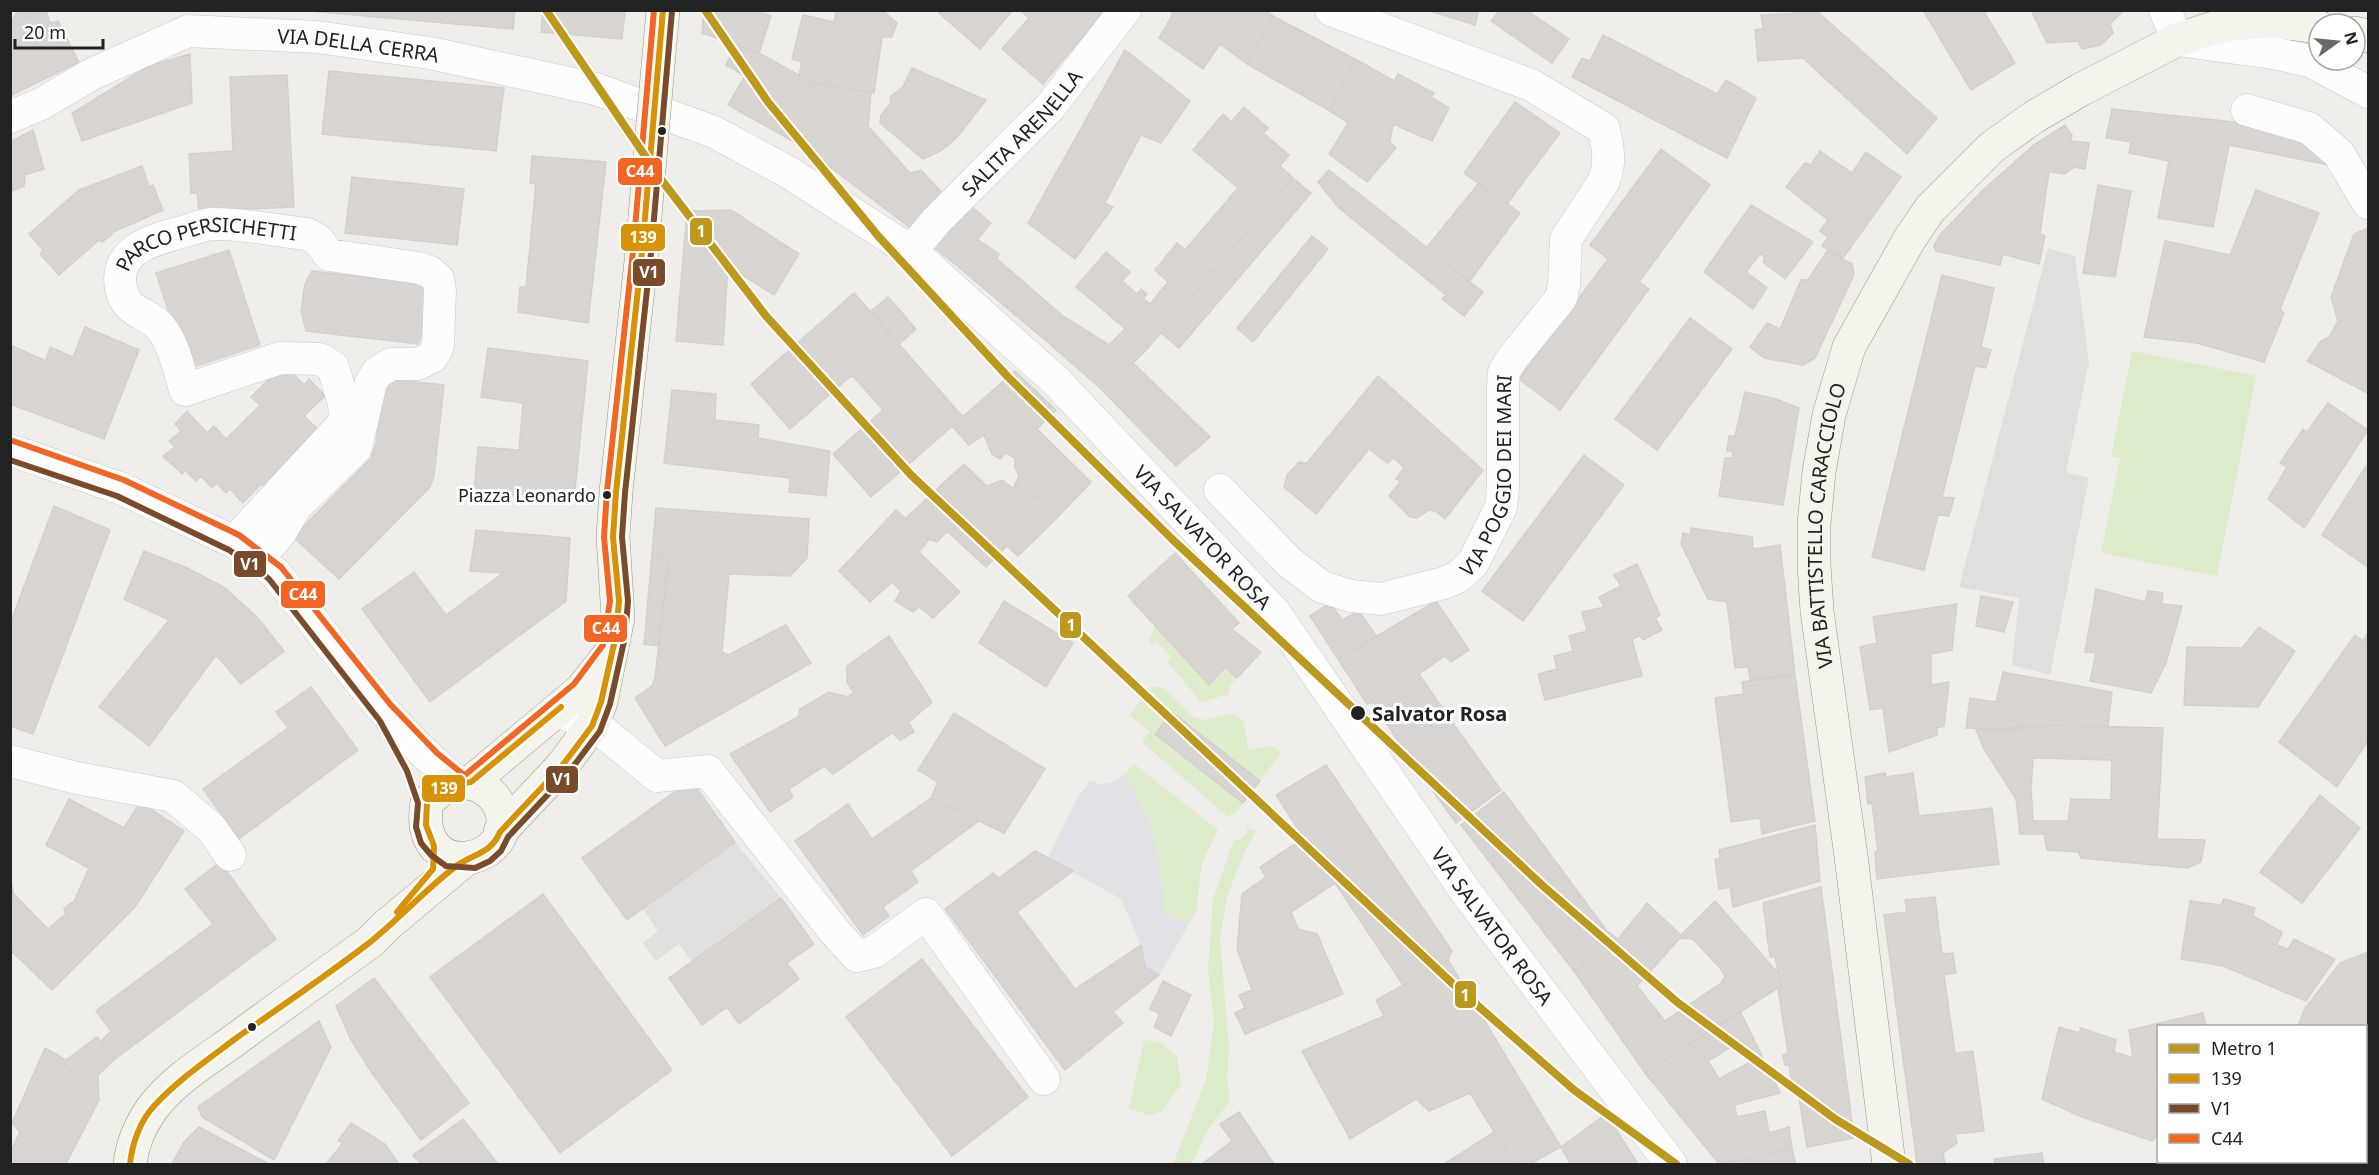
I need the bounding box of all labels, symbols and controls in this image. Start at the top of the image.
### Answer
scale bar [15,12,104,50]
north arrow [2307,12,2367,72]
text: 20 m [24,20,66,44]
street label: VIA DELLA CERRA [277,22,442,68]
text: N [2339,29,2364,47]
street label: SALITA ARENELLA [955,64,1088,202]
unlabelled marker [656,125,668,137]
line badge: C44 [617,157,663,186]
text: C44 [626,160,654,182]
street label: PARCO PERSICHETTI [109,210,298,275]
line badge: 1 [689,217,713,246]
text: 1 [696,220,706,242]
line badge: 139 [620,223,666,252]
text: 139 [629,226,657,248]
line badge: V1 [632,258,666,287]
text: V1 [639,261,659,283]
street label: VIA POGGIO DEI MARI [1454,374,1517,582]
street label: VIA BATTISTELLO CARACCIOLO [1801,379,1851,670]
street label: VIA SALVATOR ROSA [1128,459,1278,615]
place label: Piazza Leonardo [458,483,596,507]
marker: Piazza Leonardo [601,489,613,501]
line badge: V1 [233,550,267,578]
text: V1 [240,553,260,575]
line badge: C44 [280,580,326,609]
text: C44 [289,583,317,605]
line badge: 1 [1059,611,1082,639]
line badge: C44 [583,614,628,643]
text: 1 [1066,614,1076,636]
text: C44 [592,617,620,639]
place label: Salvator Rosa [1372,700,1507,727]
marker: Salvator Rosa [1349,704,1367,722]
line badge: V1 [545,765,579,794]
text: V1 [552,768,572,790]
line badge: 139 [421,774,466,803]
text: 139 [430,777,458,799]
street label: VIA SALVATOR ROSA [1426,842,1560,1010]
line badge: 1 [1454,980,1477,1009]
text: 1 [1460,984,1470,1006]
unlabelled marker [246,1021,258,1033]
legend [2157,1025,2367,1163]
text: Metro 1 [2211,1036,2277,1060]
text: 139 [2211,1066,2242,1090]
text: V1 [2211,1096,2232,1120]
text: C44 [2211,1126,2243,1150]

